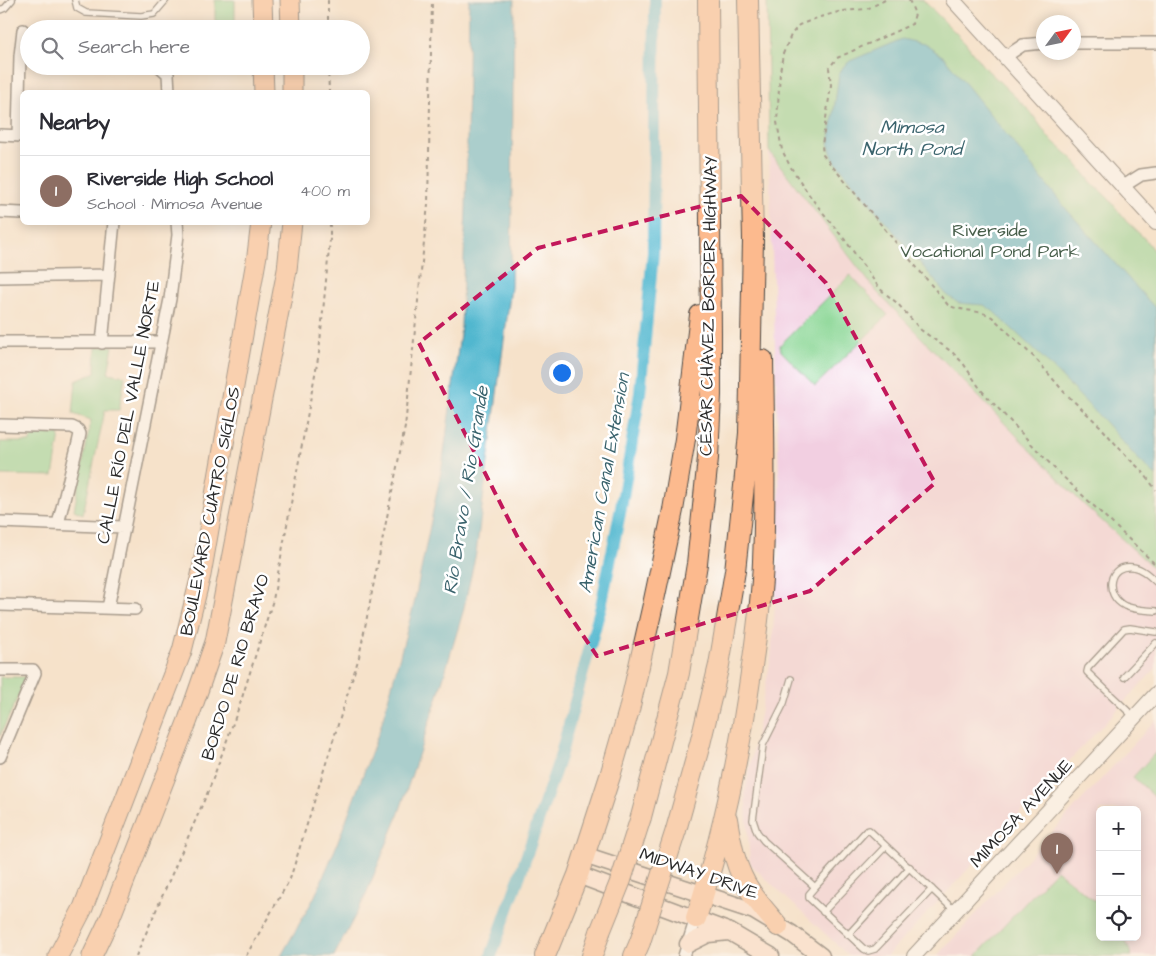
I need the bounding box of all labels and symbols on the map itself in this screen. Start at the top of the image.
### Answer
north arrow [1036,15,1081,60]
water label: Mimosa North Pond [862,114,966,163]
street label: CÉSAR CHÁVEZ BORDER HIGHWAY [693,155,724,456]
park label: Riverside Vocational Pond Park [901,218,1079,264]
street label: CALLE RÍO DEL VALLE NORTE [91,278,166,546]
your location [549,360,575,386]
water label: American Canal Extension [572,370,637,595]
water label: Río Bravo / Rio Grande [437,383,497,596]
street label: BOULEVARD CUATRO SIGLOS [174,384,247,638]
street label: BORDO DE RIO BRAVO [195,571,276,763]
street label: MIMOSA AVENUE [964,753,1079,873]
pin: 1 [1041,833,1073,874]
street label: MIDWAY DRIVE [636,842,762,906]

